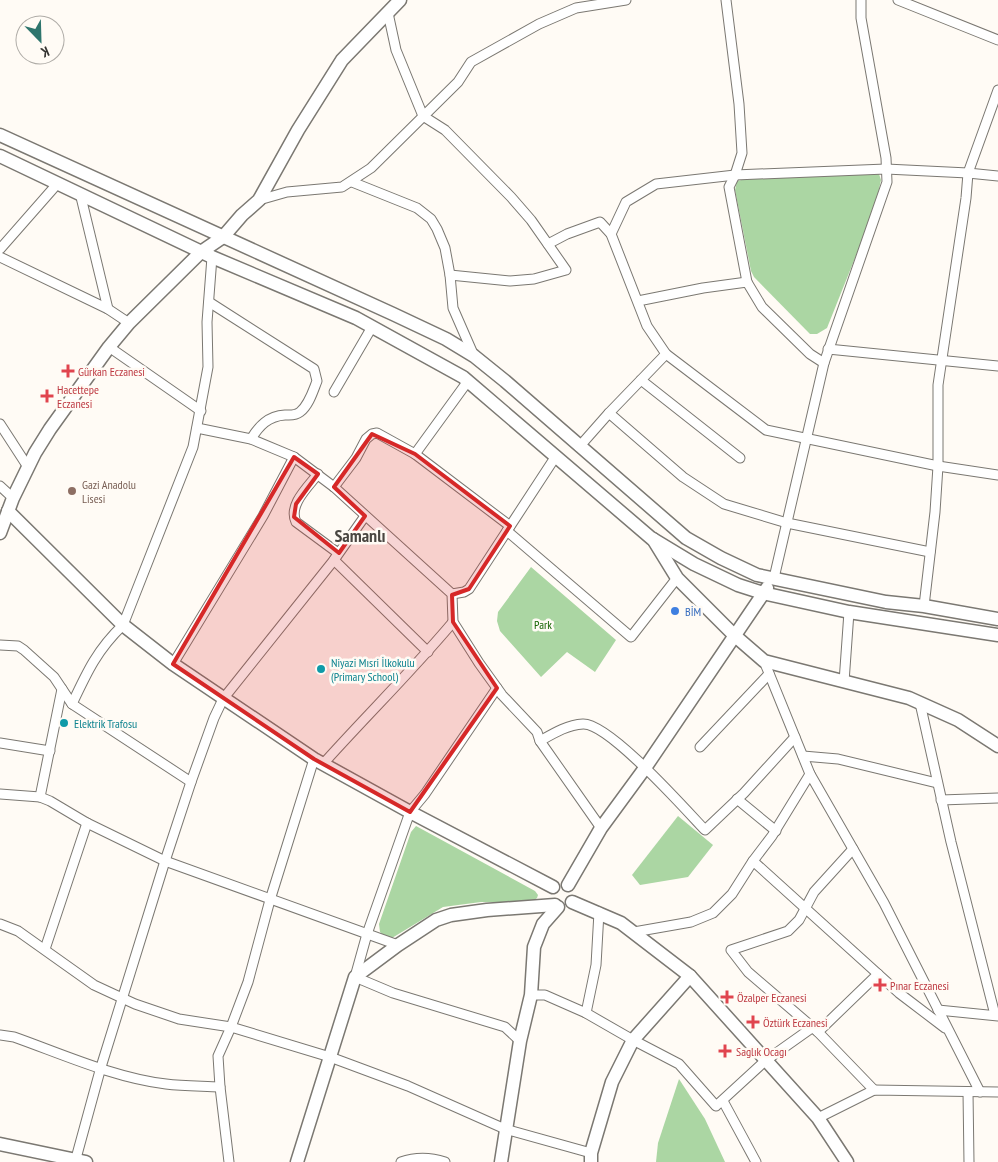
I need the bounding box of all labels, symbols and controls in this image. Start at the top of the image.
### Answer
north arrow [15,15,65,65]
text: K [38,42,52,62]
place label: Gürkan Eczanesi [78,364,145,379]
marker: Gürkan Eczanesi [62,365,74,377]
place label: Hacettepe Eczanesi [57,382,99,411]
marker: Hacettepe Eczanesi [41,390,53,402]
place label: Gazi Anadolu Lisesi [82,477,136,506]
marker: Gazi Anadolu Lisesi [66,485,78,497]
district label: Samanlı [334,524,386,547]
place label: BİM [685,604,701,619]
marker: BİM [669,605,681,617]
park label: Park [534,617,552,632]
place label: Niyazi Mısri İlkokulu (Primary School) [331,655,415,684]
marker: Niyazi Mısri İlkokulu (Primary School) [315,663,327,675]
place label: Elektrik Trafosu [74,716,137,731]
marker: Elektrik Trafosu [58,717,70,729]
place label: Pınar Eczanesi [890,978,949,993]
marker: Pınar Eczanesi [874,979,886,991]
place label: Özalper Eczanesi [737,990,807,1005]
marker: Özalper Eczanesi [721,991,733,1003]
place label: Öztürk Eczanesi [763,1015,828,1030]
marker: Öztürk Eczanesi [747,1016,759,1028]
marker: Saglık Ocagı [718,1044,732,1058]
place label: Saglık Ocagı [736,1044,787,1059]

